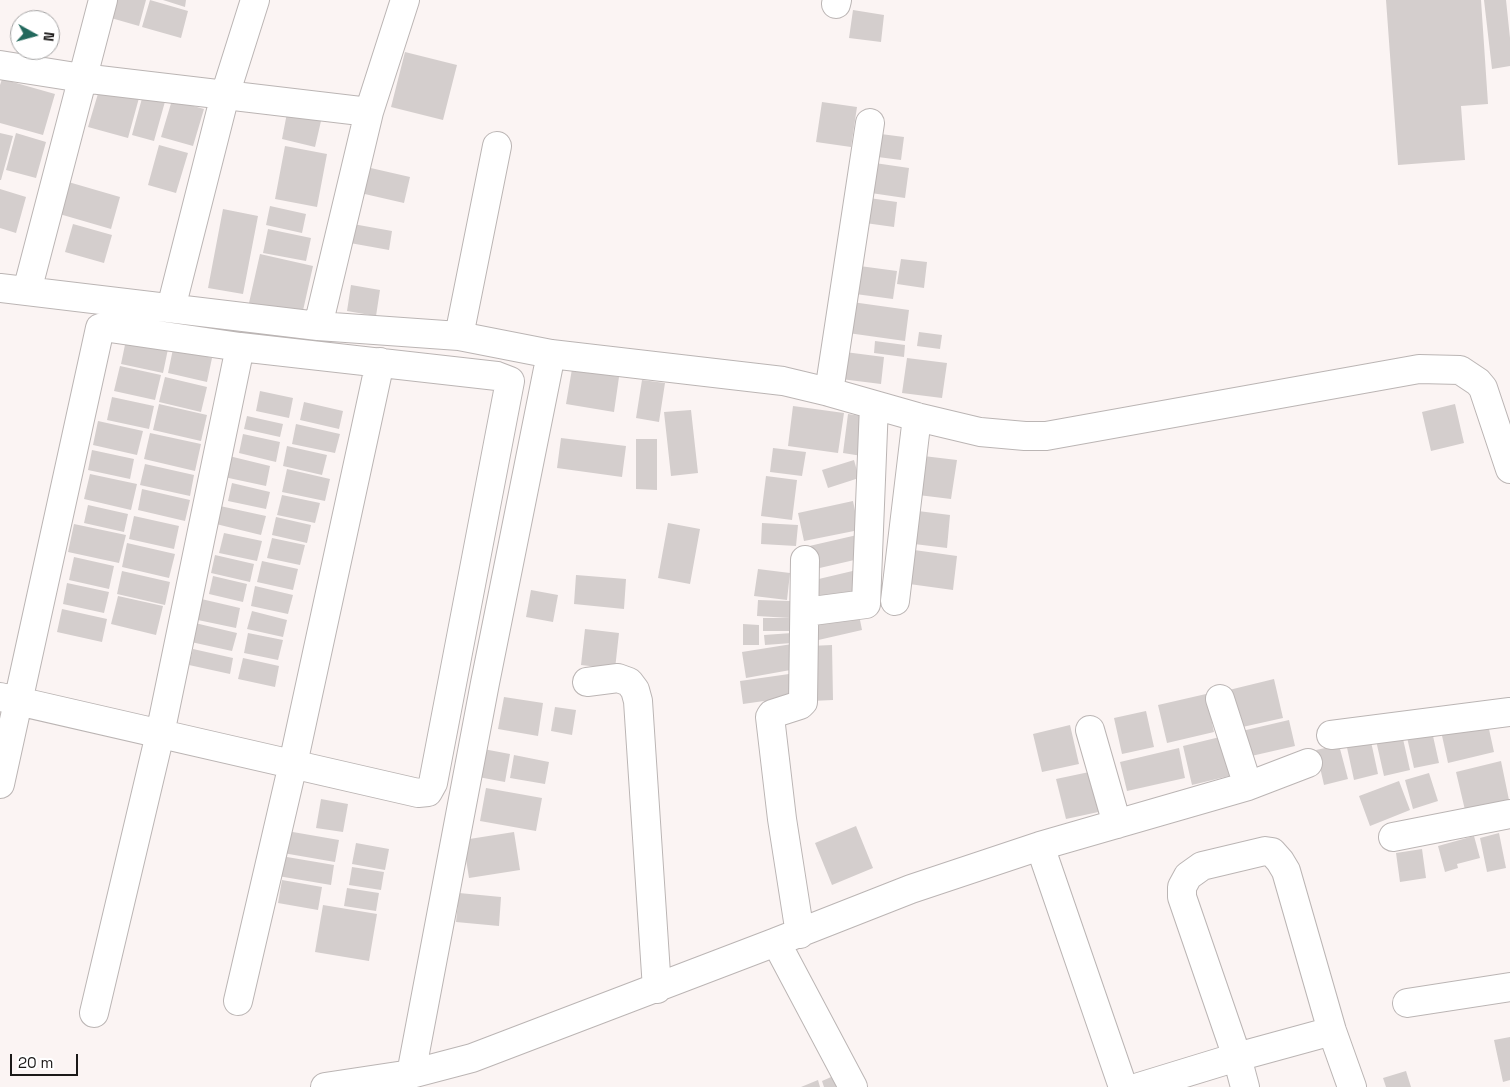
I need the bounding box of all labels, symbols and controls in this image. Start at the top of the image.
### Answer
north arrow [10,10,60,60]
text: N [39,31,58,42]
scale bar [12,1044,80,1076]
text: 20 m [18,1053,53,1072]

